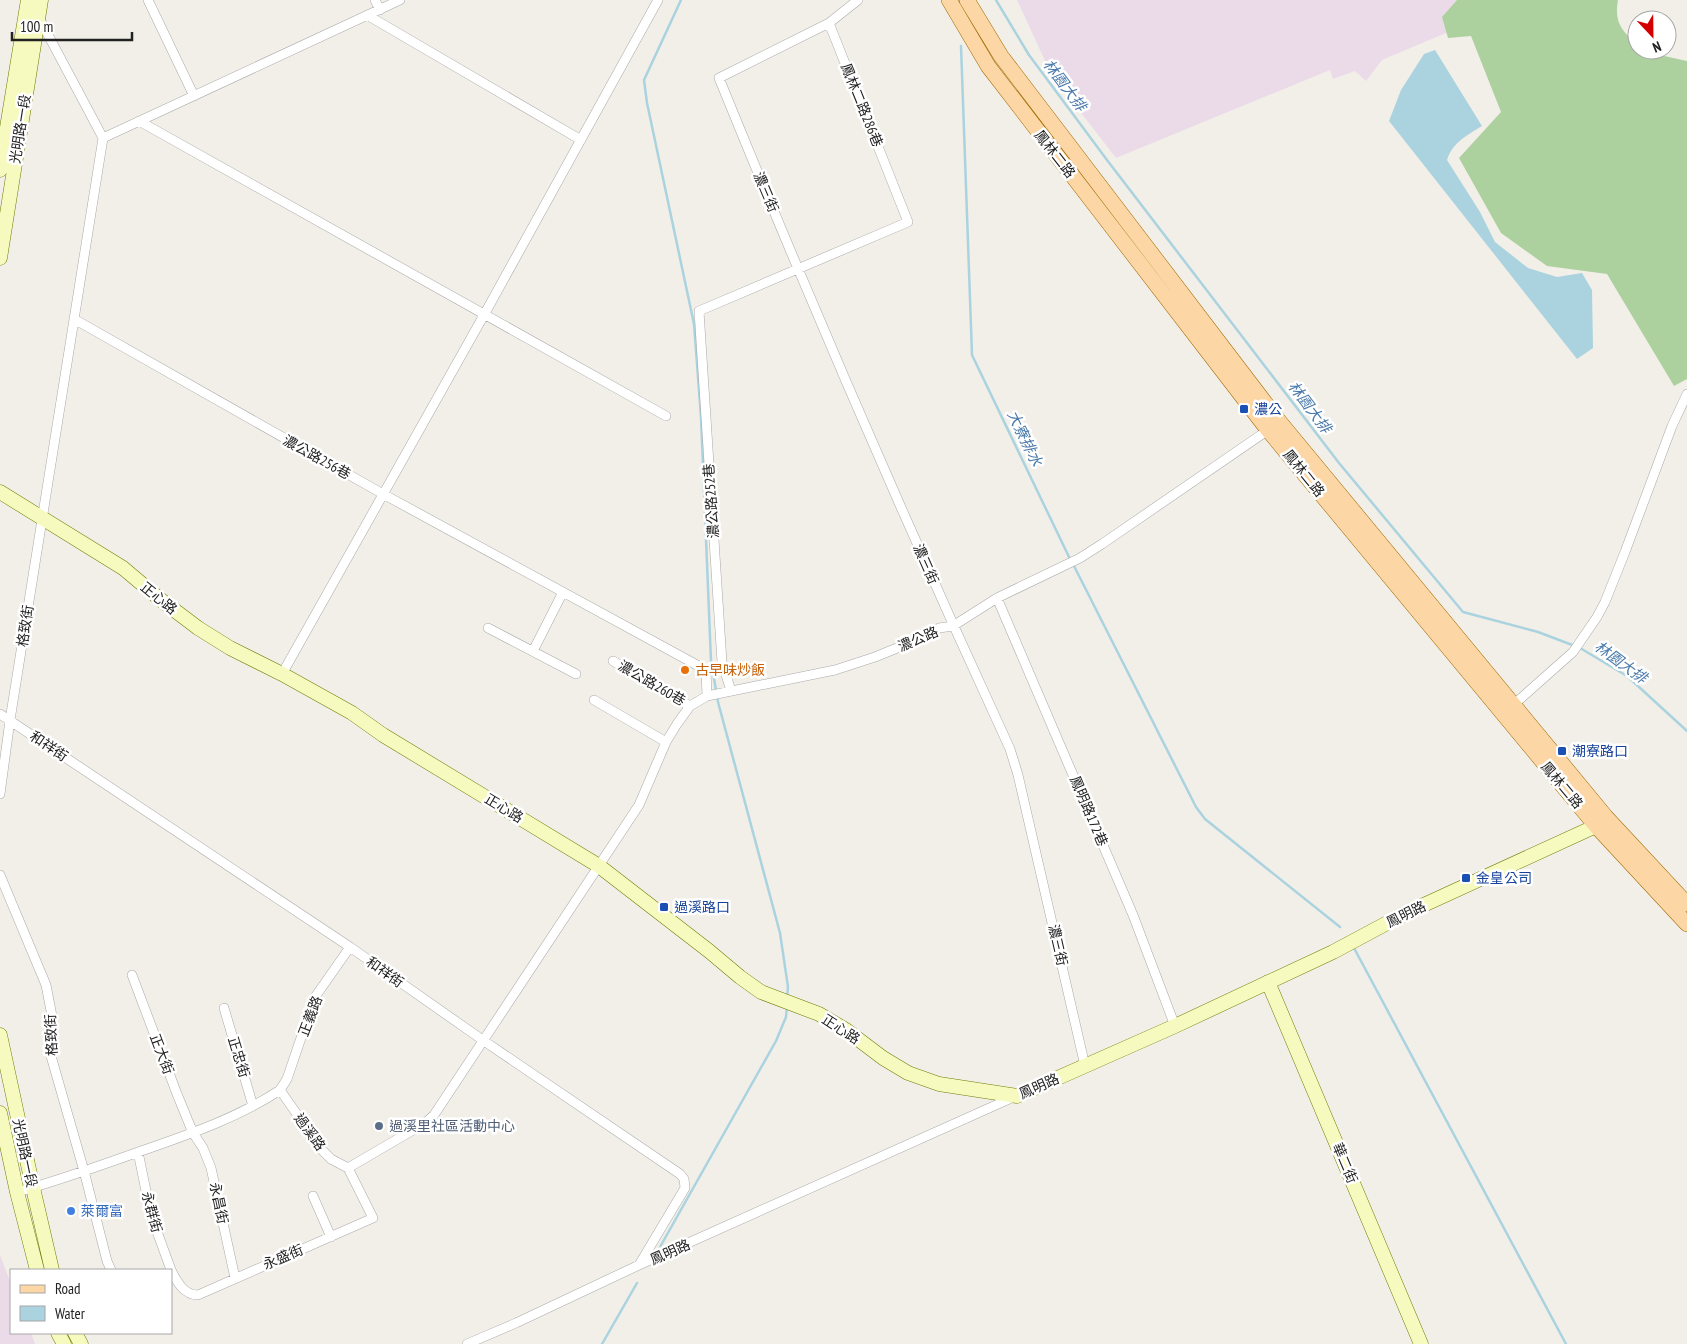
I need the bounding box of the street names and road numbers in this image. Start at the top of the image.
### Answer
street label: 鳳林二路286巷 [837,60,887,150]
street label: 光明路一段 [6,93,34,165]
street label: 鳳林二路 [1031,126,1079,182]
street label: 濃三街 [750,169,782,215]
street label: 濃公路256巷 [280,431,354,483]
street label: 鳳林二路 [1279,446,1329,500]
street label: 濃公路252巷 [699,463,723,539]
street label: 濃三街 [909,541,943,587]
street label: 正心路 [137,578,181,618]
street label: 格致街 [13,604,37,648]
street label: 濃公路 [895,623,941,655]
street label: 濃公路260巷 [615,656,689,710]
street label: 和祥街 [27,727,71,765]
street label: 鳳林二路 [1537,758,1587,812]
street label: 鳳明路172巷 [1066,773,1112,849]
street label: 正心路 [481,789,527,827]
street label: 鳳明路 [1383,897,1429,931]
street label: 濃三街 [1045,923,1071,967]
street label: 和祥街 [363,953,407,991]
street label: 正義路 [294,993,326,1039]
street label: 正心路 [818,1010,864,1048]
street label: 格致街 [41,1014,61,1056]
street label: 正大街 [146,1031,178,1077]
street label: 正忠街 [224,1034,254,1080]
street label: 鳳明路 [1016,1069,1062,1103]
street label: 過溪路 [290,1110,330,1154]
street label: 光明路一段 [9,1117,41,1189]
street label: 華二街 [1329,1140,1361,1186]
street label: 永昌街 [206,1181,232,1225]
street label: 永群街 [138,1189,166,1235]
street label: 鳳明路 [647,1235,693,1269]
street label: 永盛街 [260,1241,306,1273]

